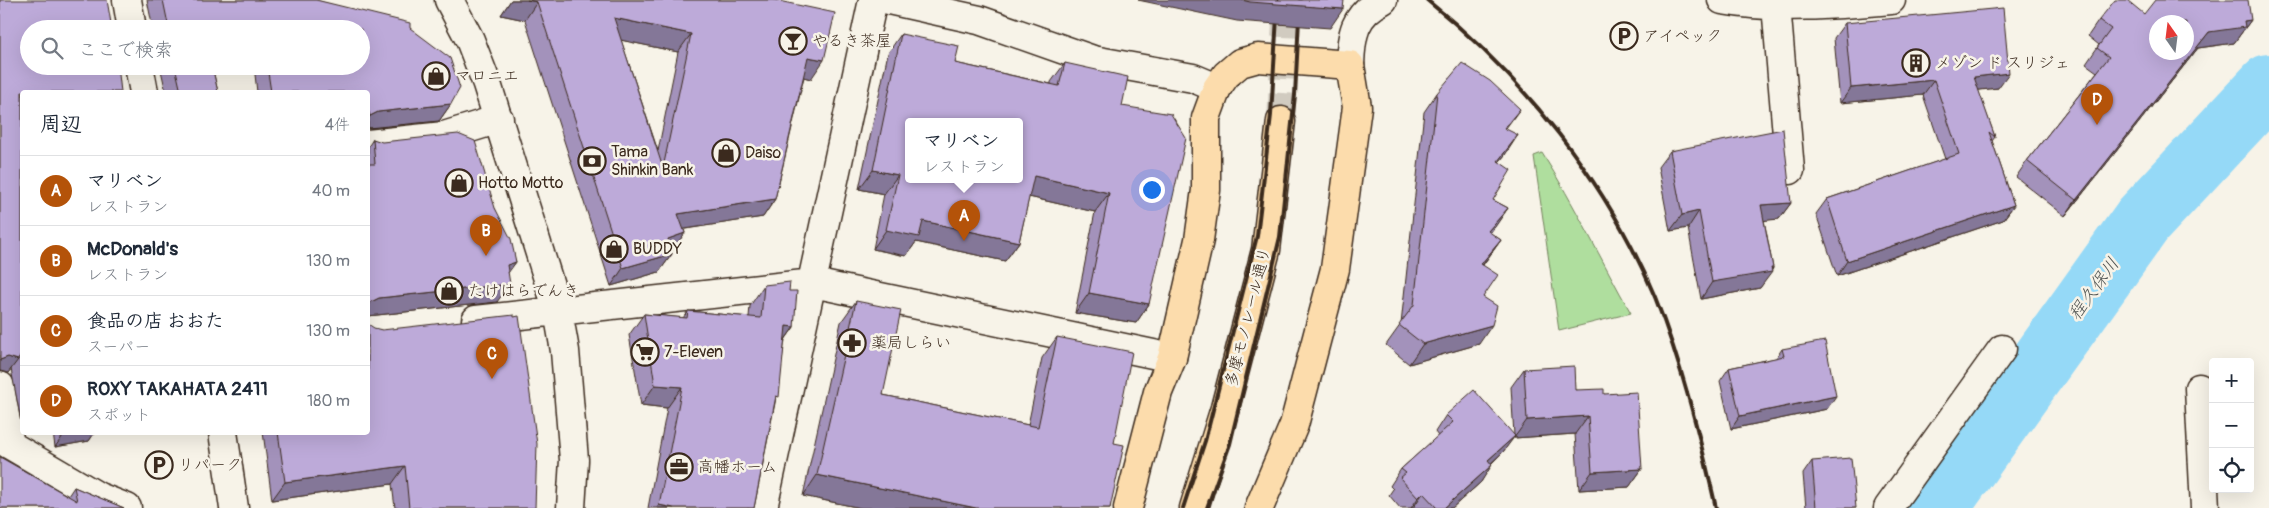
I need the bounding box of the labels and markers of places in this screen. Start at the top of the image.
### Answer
parking icon: アイペック [1609,21,1639,51]
bar icon: やるき茶屋 [778,26,808,56]
place label: アイペック [1643,26,1722,46]
place label: やるき茶屋 [812,31,892,51]
building icon: メゾン ド スリジェ [1901,48,1931,78]
place label: メゾン ド スリジェ [1935,53,2070,73]
shop icon: マロニエ [421,61,451,91]
place label: マロニエ [455,66,519,86]
pin: D [2081,84,2113,125]
shop icon: Daiso [711,138,741,168]
place label: Tama Shinkin Bank [611,142,694,180]
place label: Daiso [745,143,781,163]
bank icon: Tama Shinkin Bank [577,146,607,176]
shop icon: Hotto Motto [444,168,474,198]
place label: Hotto Motto [478,173,564,193]
pin: A [948,200,980,241]
pin: B [470,215,502,256]
shop icon: BUDDY [599,234,629,264]
place label: BUDDY [633,239,682,259]
shop icon: たけはらでんき [434,276,464,306]
place label: たけはらでんき [468,281,579,301]
pharmacy icon: 薬局しらい [837,328,867,358]
place label: 薬局しらい [871,333,951,353]
supermarket icon: 7-Eleven [630,337,660,367]
pin: C [476,338,508,379]
place label: 7-Eleven [664,342,723,362]
parking icon: リパーク [144,450,174,480]
office icon: 高幡ホーム [664,452,694,482]
place label: リパーク [178,455,242,475]
place label: 高幡ホーム [698,457,777,477]

